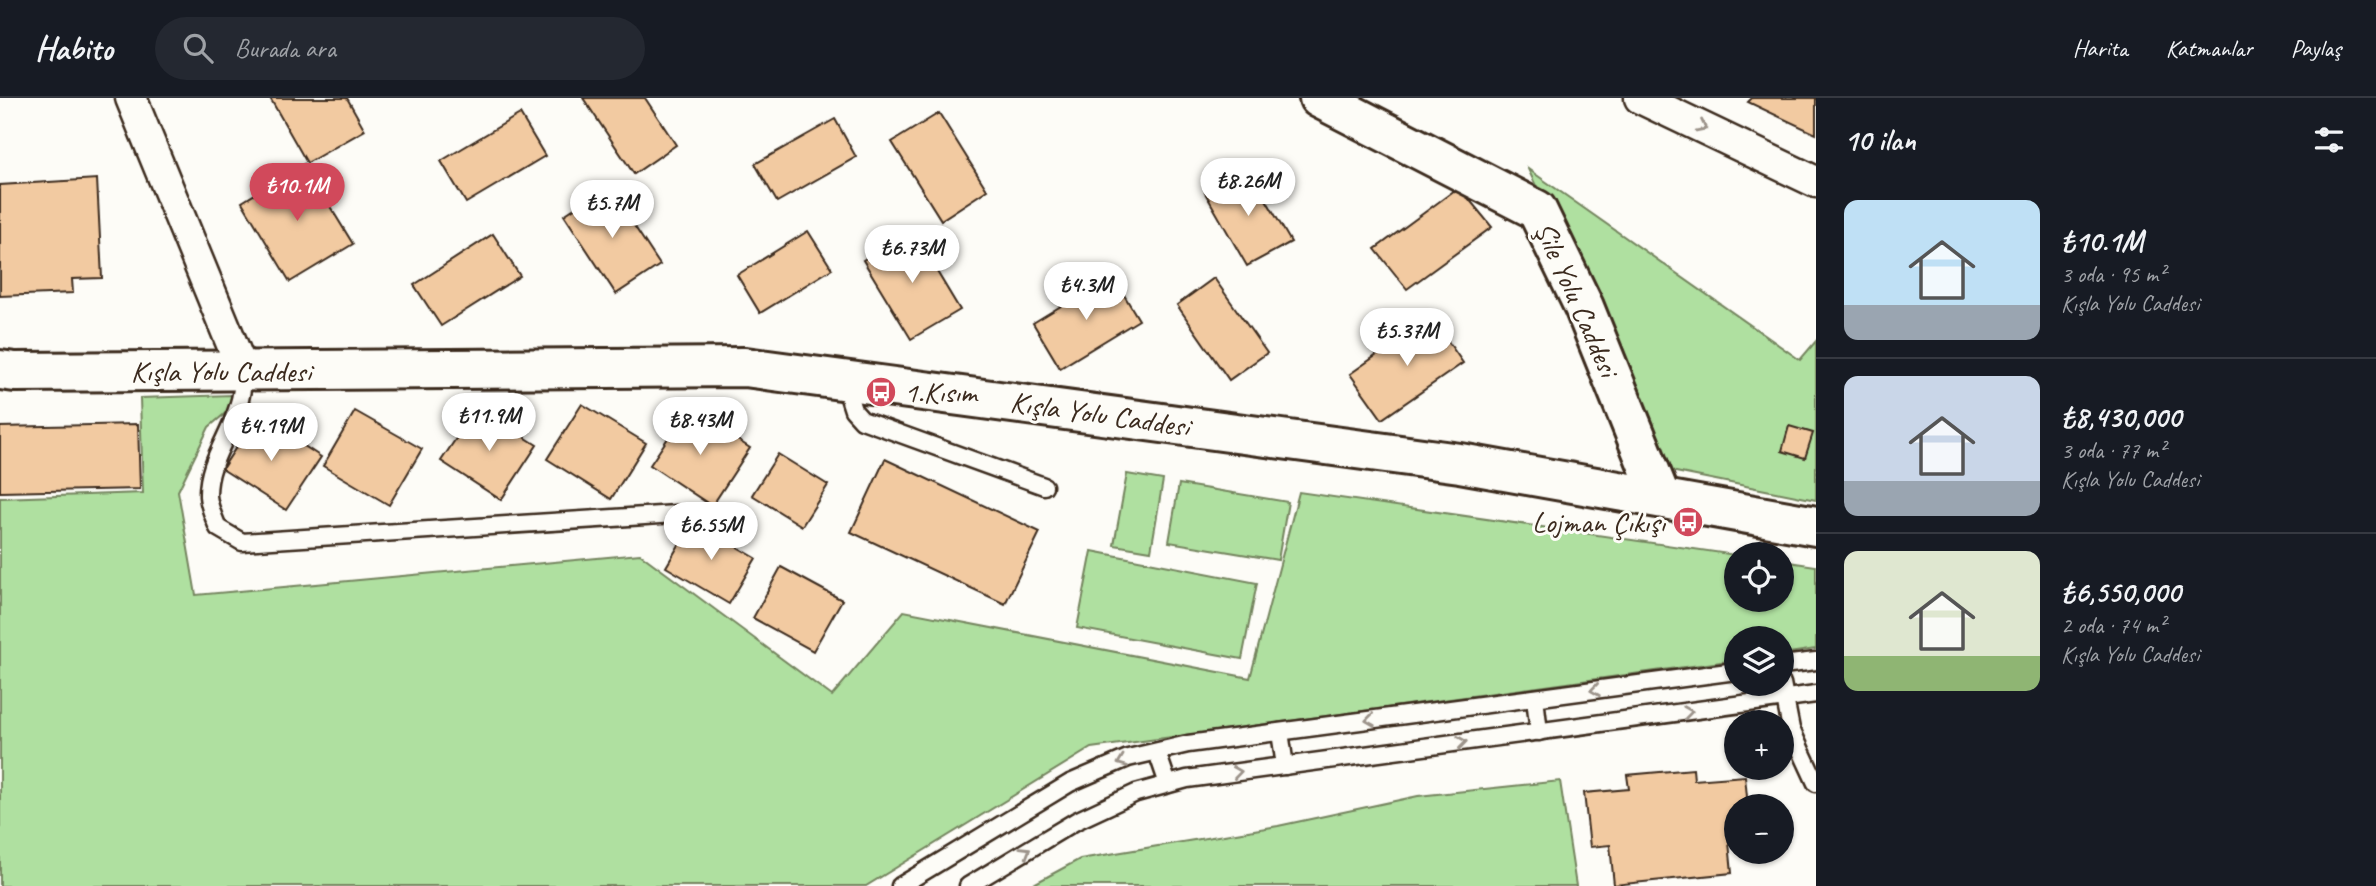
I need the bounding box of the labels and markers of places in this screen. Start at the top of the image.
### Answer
pin: ₺8.26M [1191,158,1305,218]
pin: ₺10.1M [240,164,354,223]
pin: ₺5.7M [563,180,661,240]
pin: ₺6.73M [855,226,969,285]
pin: ₺4.3M [1037,262,1135,322]
pin: ₺5.37M [1350,308,1464,368]
place label: 1.Kısım [904,373,979,411]
bus stop icon: 1.Kısım [864,375,898,409]
pin: ₺11.9M [432,394,546,453]
pin: ₺8.43M [643,398,757,457]
pin: ₺4.19M [214,404,328,463]
pin: ₺6.55M [654,503,768,562]
place label: Lojman Çıkışı [1532,503,1666,541]
bus stop icon: Lojman Çıkışı [1671,505,1705,539]

